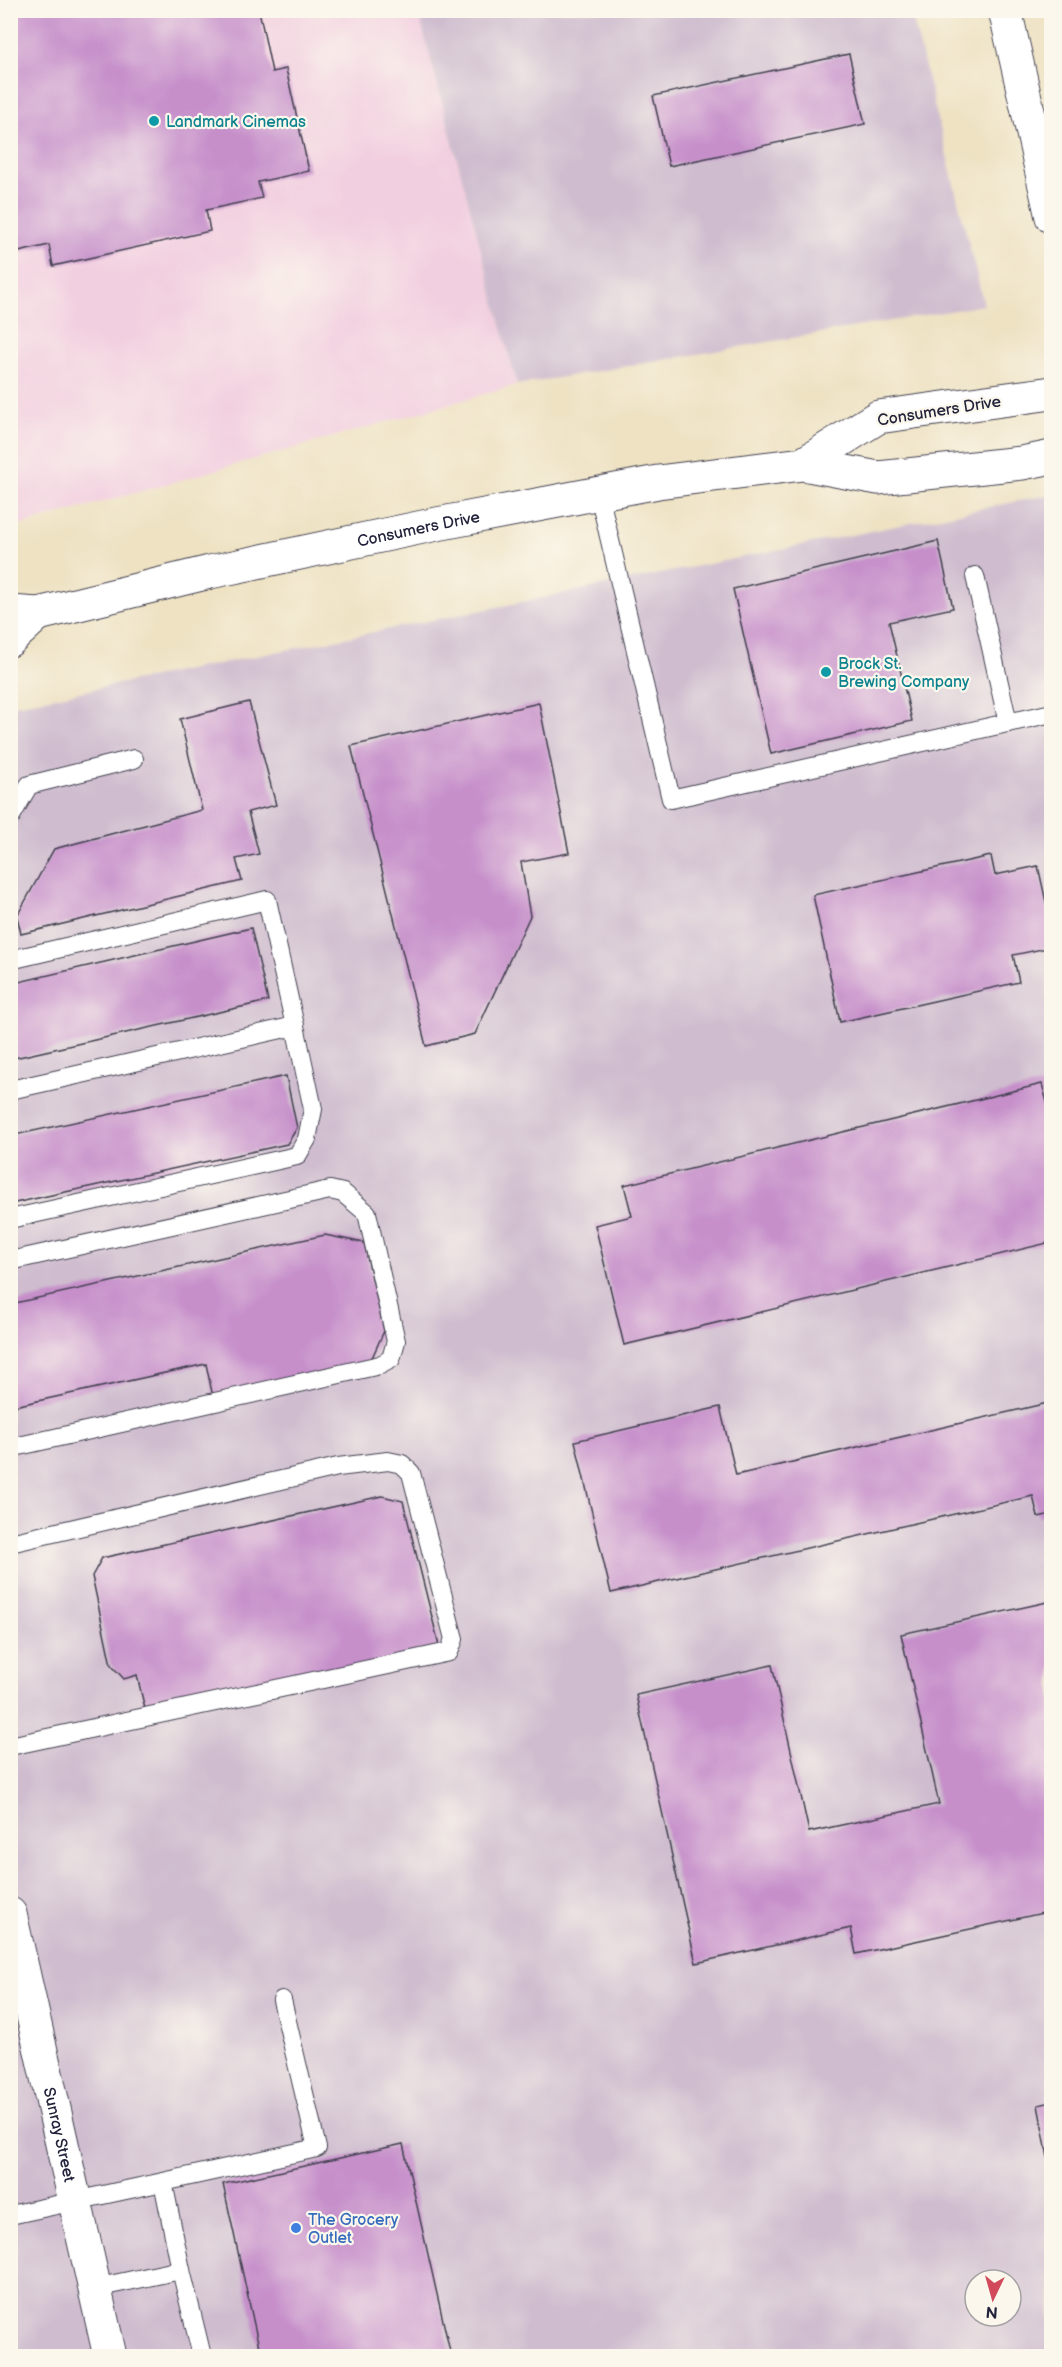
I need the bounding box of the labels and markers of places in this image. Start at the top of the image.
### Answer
place label: Landmark Cinemas [166,113,306,132]
marker: Landmark Cinemas [147,114,161,128]
place label: Brock St. Brewing Company [838,655,970,692]
marker: Brock St. Brewing Company [819,665,833,679]
place label: The Grocery Outlet [308,2211,399,2248]
marker: The Grocery Outlet [289,2221,303,2235]

